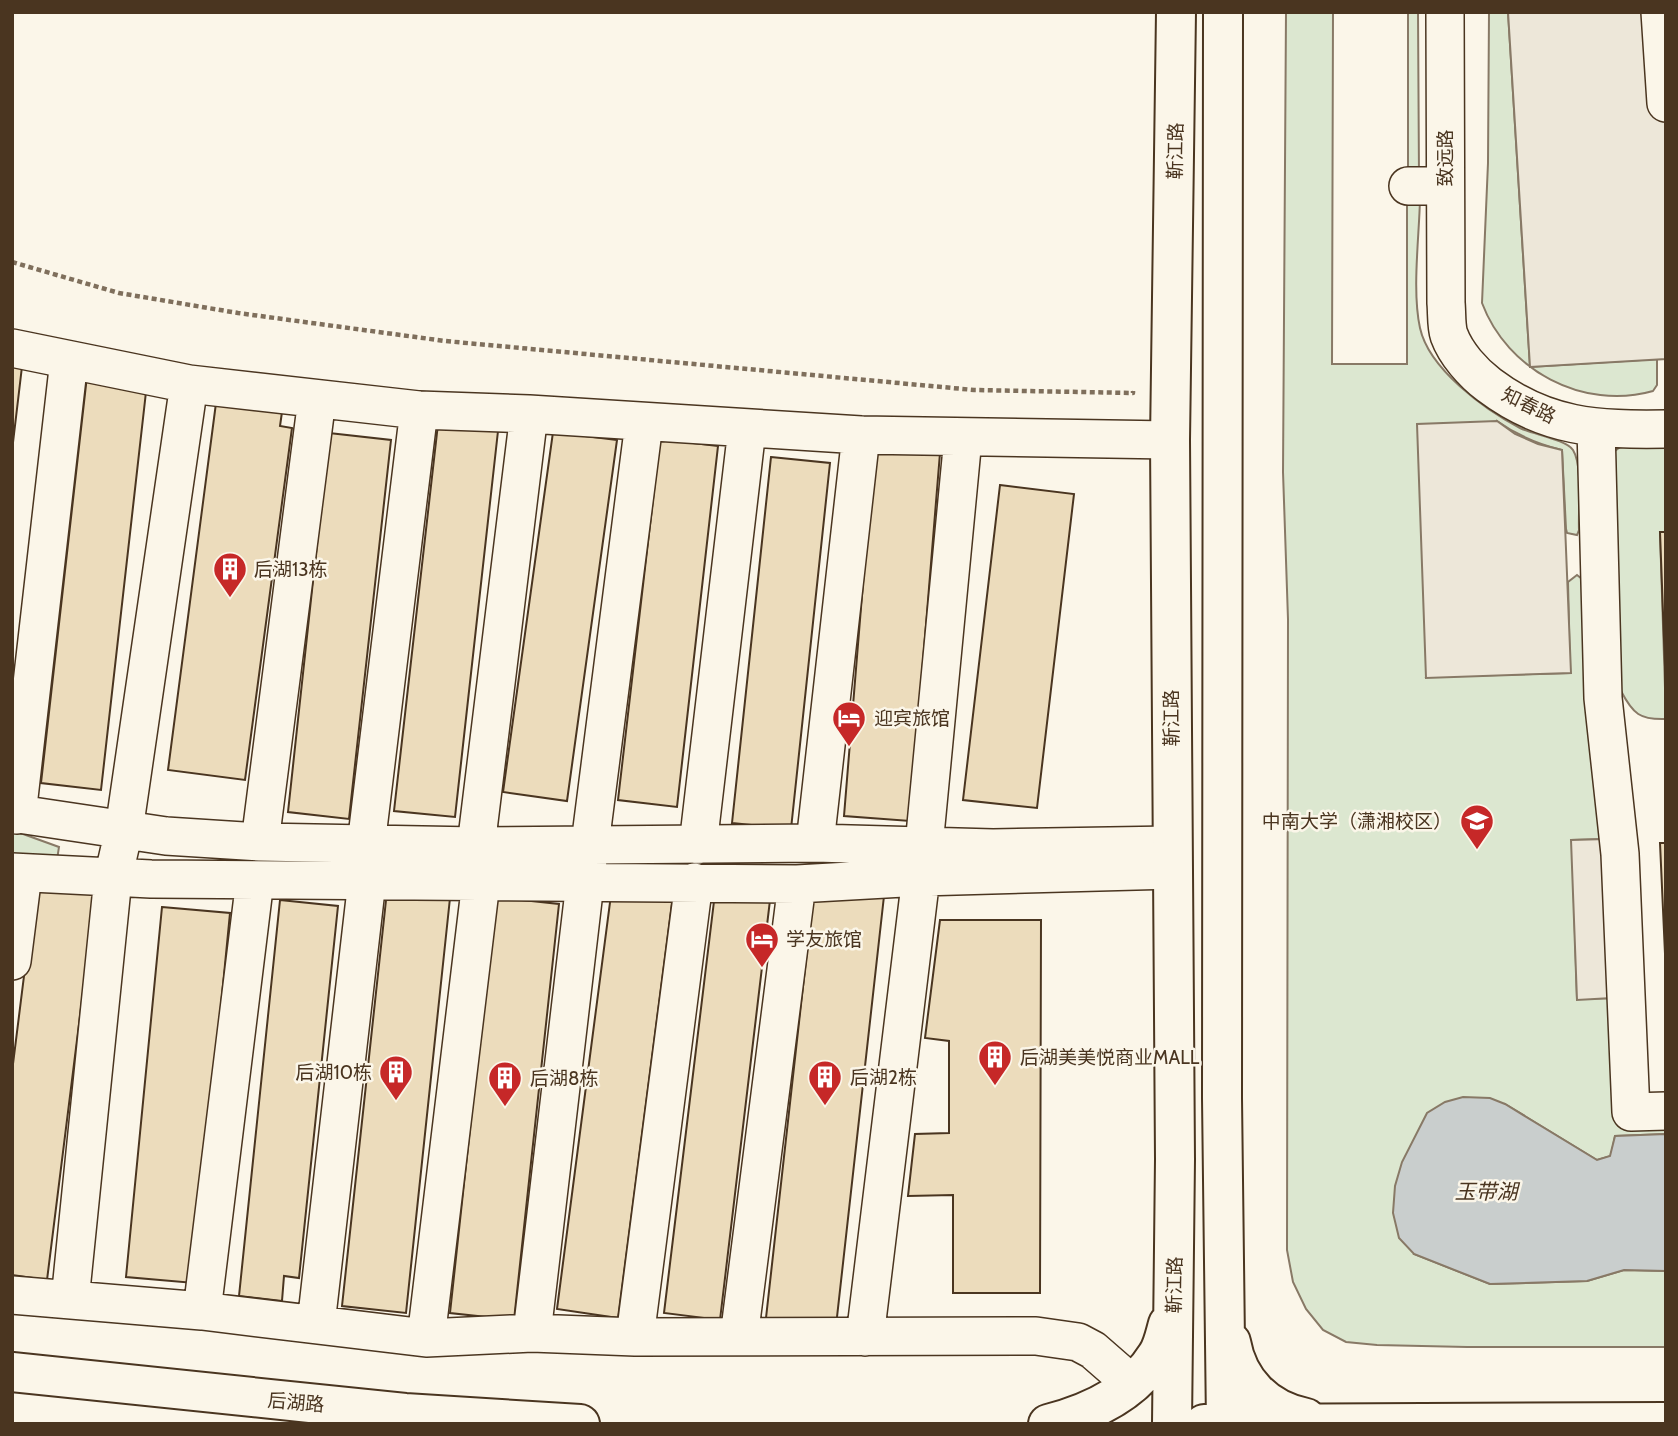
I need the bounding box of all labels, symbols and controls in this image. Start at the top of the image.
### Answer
street label: 靳江路 [1164,122,1187,180]
street label: 致远路 [1434,129,1457,187]
street label: 知春路 [1498,383,1559,428]
building icon: 后湖13栋 [211,550,249,599]
place label: 后湖13栋 [254,558,327,581]
street label: 靳江路 [1160,689,1183,747]
hotel icon: 迎宾旅馆 [830,699,868,748]
place label: 迎宾旅馆 [874,707,950,730]
school or university icon: 中南大学（潇湘校区） [1458,802,1496,851]
place label: 中南大学（潇湘校区） [1262,810,1452,833]
hotel icon: 学友旅馆 [743,920,781,969]
place label: 学友旅馆 [786,928,862,951]
building icon: 后湖美美悦商业MALL [976,1038,1014,1087]
place label: 后湖美美悦商业MALL [1020,1046,1200,1069]
building icon: 后湖10栋 [377,1053,415,1102]
building icon: 后湖2栋 [806,1058,844,1107]
building icon: 后湖8栋 [486,1059,524,1108]
place label: 后湖10栋 [296,1061,372,1084]
place label: 后湖2栋 [850,1066,917,1089]
place label: 后湖8栋 [530,1067,599,1090]
water label: 玉带湖 [1455,1179,1520,1204]
street label: 靳江路 [1163,1256,1186,1314]
street label: 后湖路 [267,1389,325,1416]

